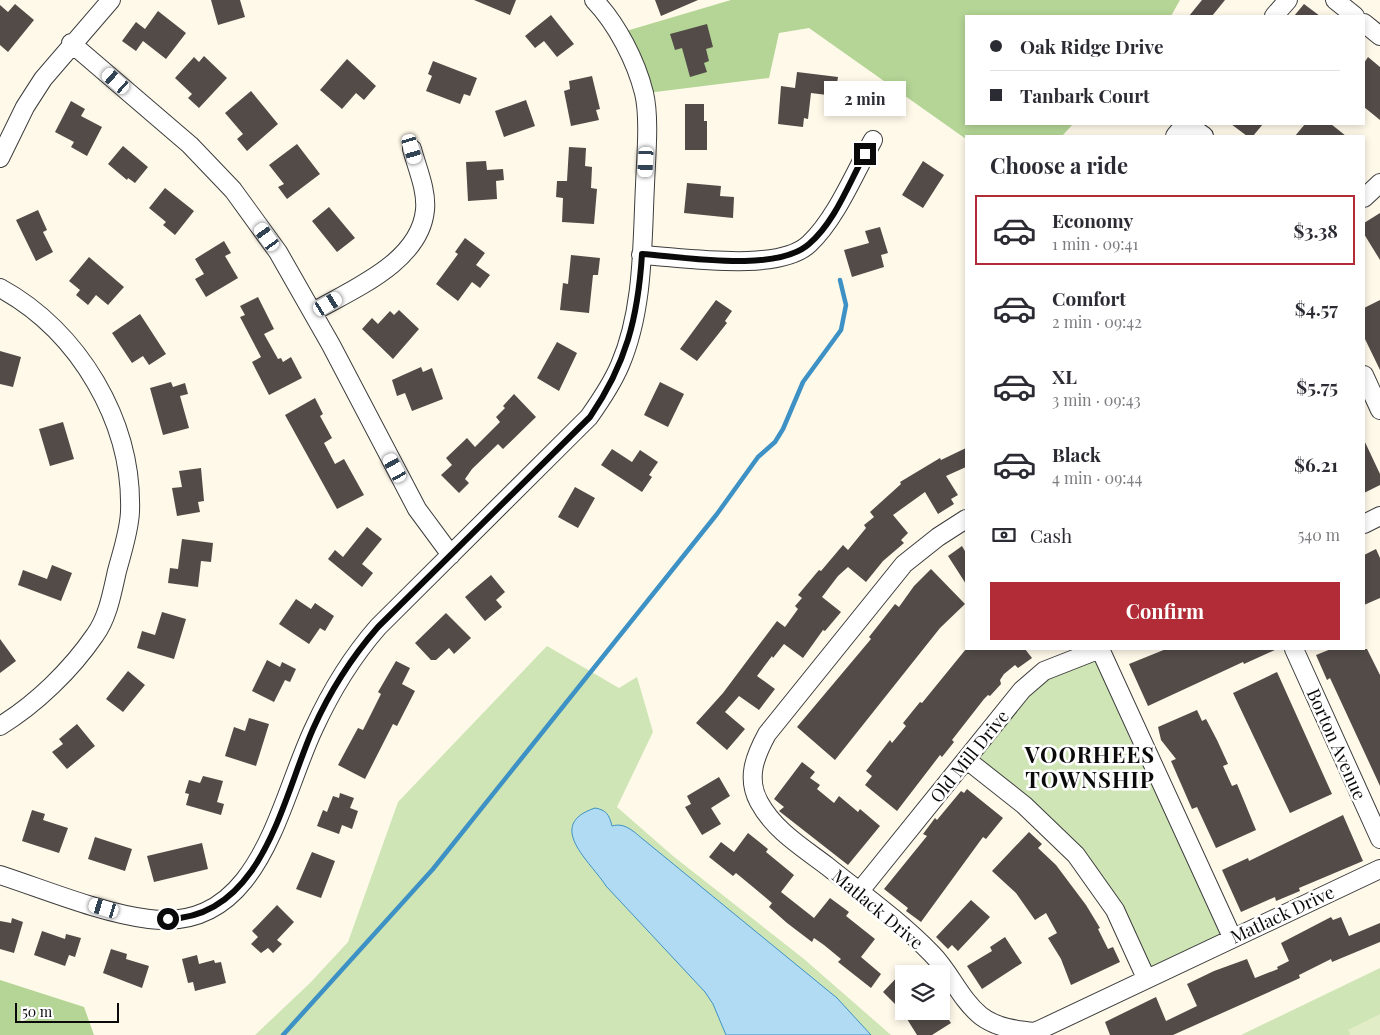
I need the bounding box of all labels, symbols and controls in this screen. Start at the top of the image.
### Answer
text: Oak Ridge Drive [1020,33,1163,59]
car [99,65,132,97]
callout: 2 min [824,82,906,116]
text: Tanbark Court [1020,82,1150,108]
text: 2 min [844,88,886,109]
car [400,132,423,166]
route end [854,143,876,165]
car [637,147,654,177]
text: Choose a ride [990,150,1128,180]
text: Economy [1052,207,1133,233]
icon: car [992,208,1037,253]
text: $3.38 [1293,217,1338,243]
car [252,220,281,254]
text: 1 min · 09:41 [1052,233,1138,254]
text: Comfort [1052,285,1126,311]
icon: car [992,286,1037,331]
car [311,290,344,318]
text: $4.57 [1295,295,1338,321]
text: 2 min · 09:42 [1052,311,1142,332]
text: XL [1052,363,1077,389]
icon: car [992,364,1037,409]
text: $5.75 [1296,373,1338,399]
text: 3 min · 09:43 [1052,389,1141,410]
text: Black [1052,441,1101,467]
icon: car [992,442,1037,487]
car [381,451,408,485]
text: $6.21 [1294,451,1338,477]
text: 4 min · 09:44 [1052,467,1142,488]
icon: cash [990,521,1018,549]
text: Cash [1030,522,1072,548]
text: 540 m [1298,524,1340,545]
button: Confirm [990,582,1340,640]
street label: Borton Avenue [1302,685,1372,803]
street label: Old Mill Drive [924,705,1014,807]
district label: VOORHEES TOWNSHIP [1024,739,1155,794]
street label: Matlack Drive [827,864,929,954]
street label: Matlack Drive [1226,879,1338,949]
car [87,896,120,920]
route start [157,908,179,930]
map controls [895,965,950,1020]
button: layers [895,965,950,1020]
scale bar [15,1000,119,1023]
text: 50 m [22,1002,52,1021]

